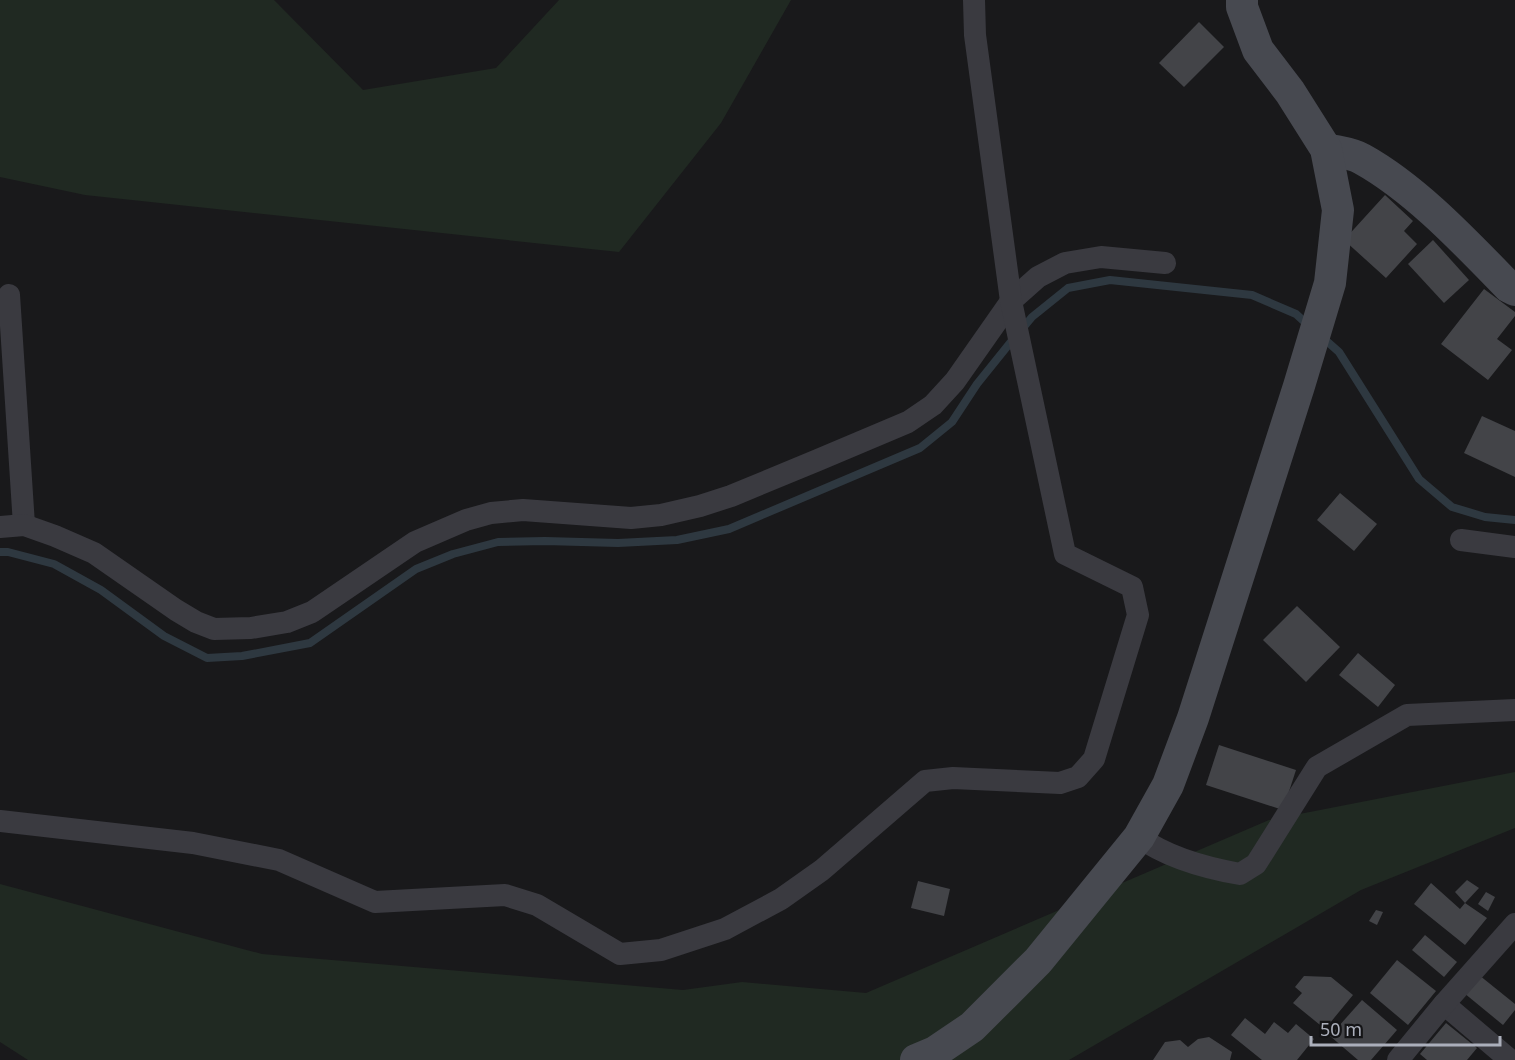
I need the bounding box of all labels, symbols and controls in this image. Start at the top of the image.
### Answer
scale bar [1311,1009,1500,1047]
text: 50 m [1320,1017,1362,1041]

